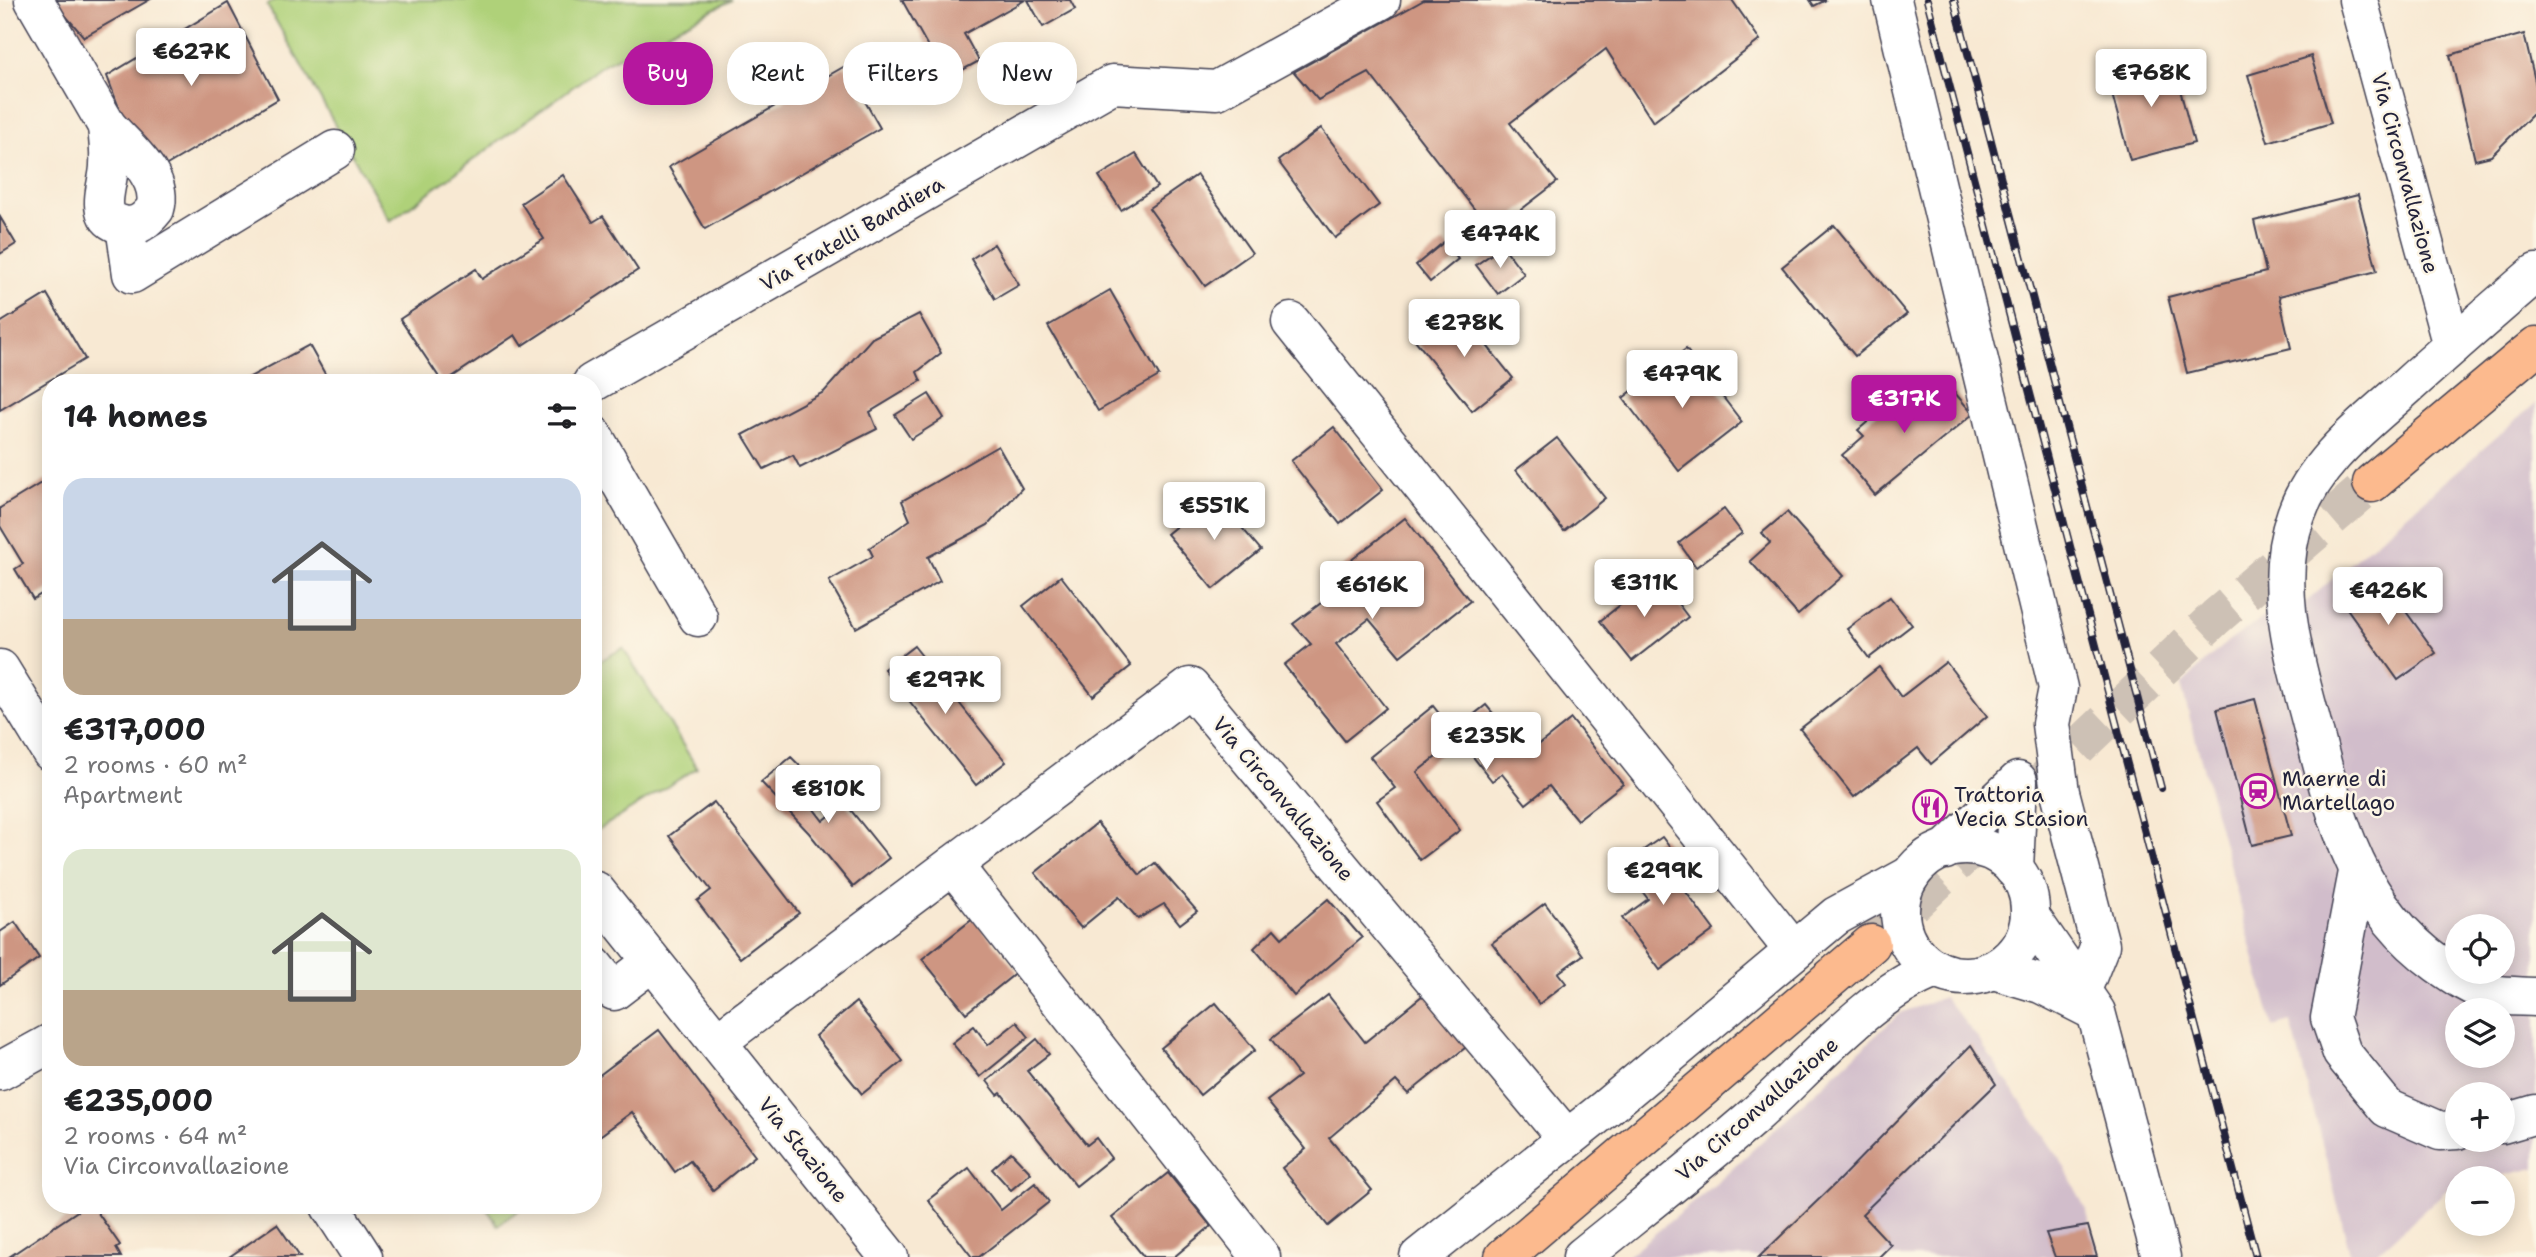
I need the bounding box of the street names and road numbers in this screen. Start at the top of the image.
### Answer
street label: Via Circonvallazione [2365,70,2445,276]
street label: Via Fratelli Bandiera [755,170,949,298]
street label: Via Circonvallazione [1206,711,1360,887]
street label: Via Circonvallazione [1670,1031,1844,1187]
street label: Via Stazione [752,1091,854,1209]

